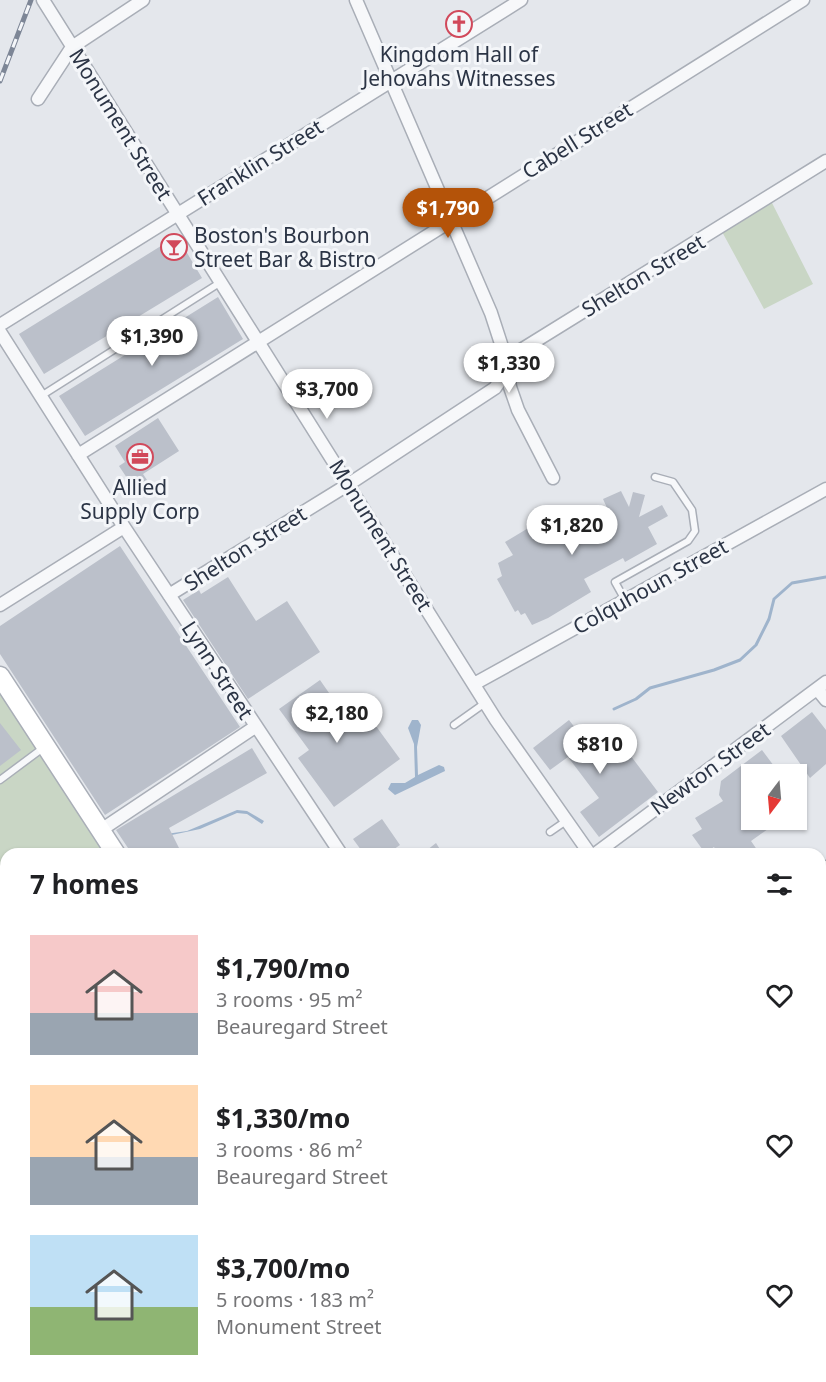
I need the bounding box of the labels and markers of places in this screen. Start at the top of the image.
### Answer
church icon: Kingdom Hall of Jehovahs Witnesses [444,9,474,39]
place label: Kingdom Hall of Jehovahs Witnesses [360,40,556,92]
pin: $1,790 [399,188,497,239]
place label: Boston's Bourbon Street Bar & Bistro [194,221,376,273]
bar icon: Boston's Bourbon Street Bar & Bistro [159,232,189,262]
pin: $1,390 [103,316,201,367]
pin: $1,330 [460,343,558,394]
pin: $3,700 [278,369,376,420]
office icon: Allied Supply Corp [125,442,155,472]
place label: Allied Supply Corp [80,473,200,525]
pin: $1,820 [523,505,621,556]
pin: $2,180 [288,693,386,744]
pin: $810 [564,724,636,775]

